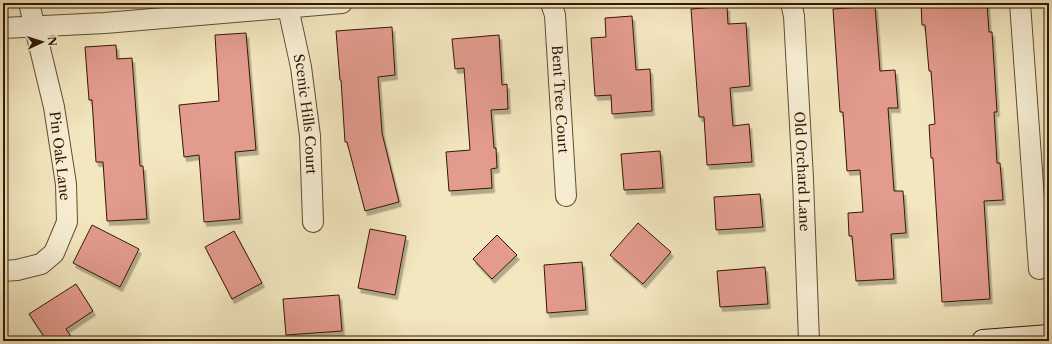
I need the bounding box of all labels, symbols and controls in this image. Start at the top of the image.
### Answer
north arrow [22,22,62,62]
text: N [45,36,59,47]
street label: Bent Tree Court [548,45,572,154]
street label: Scenic Hills Court [289,52,320,175]
street label: Pin Oak Lane [46,110,74,202]
street label: Old Orchard Lane [790,111,814,232]

